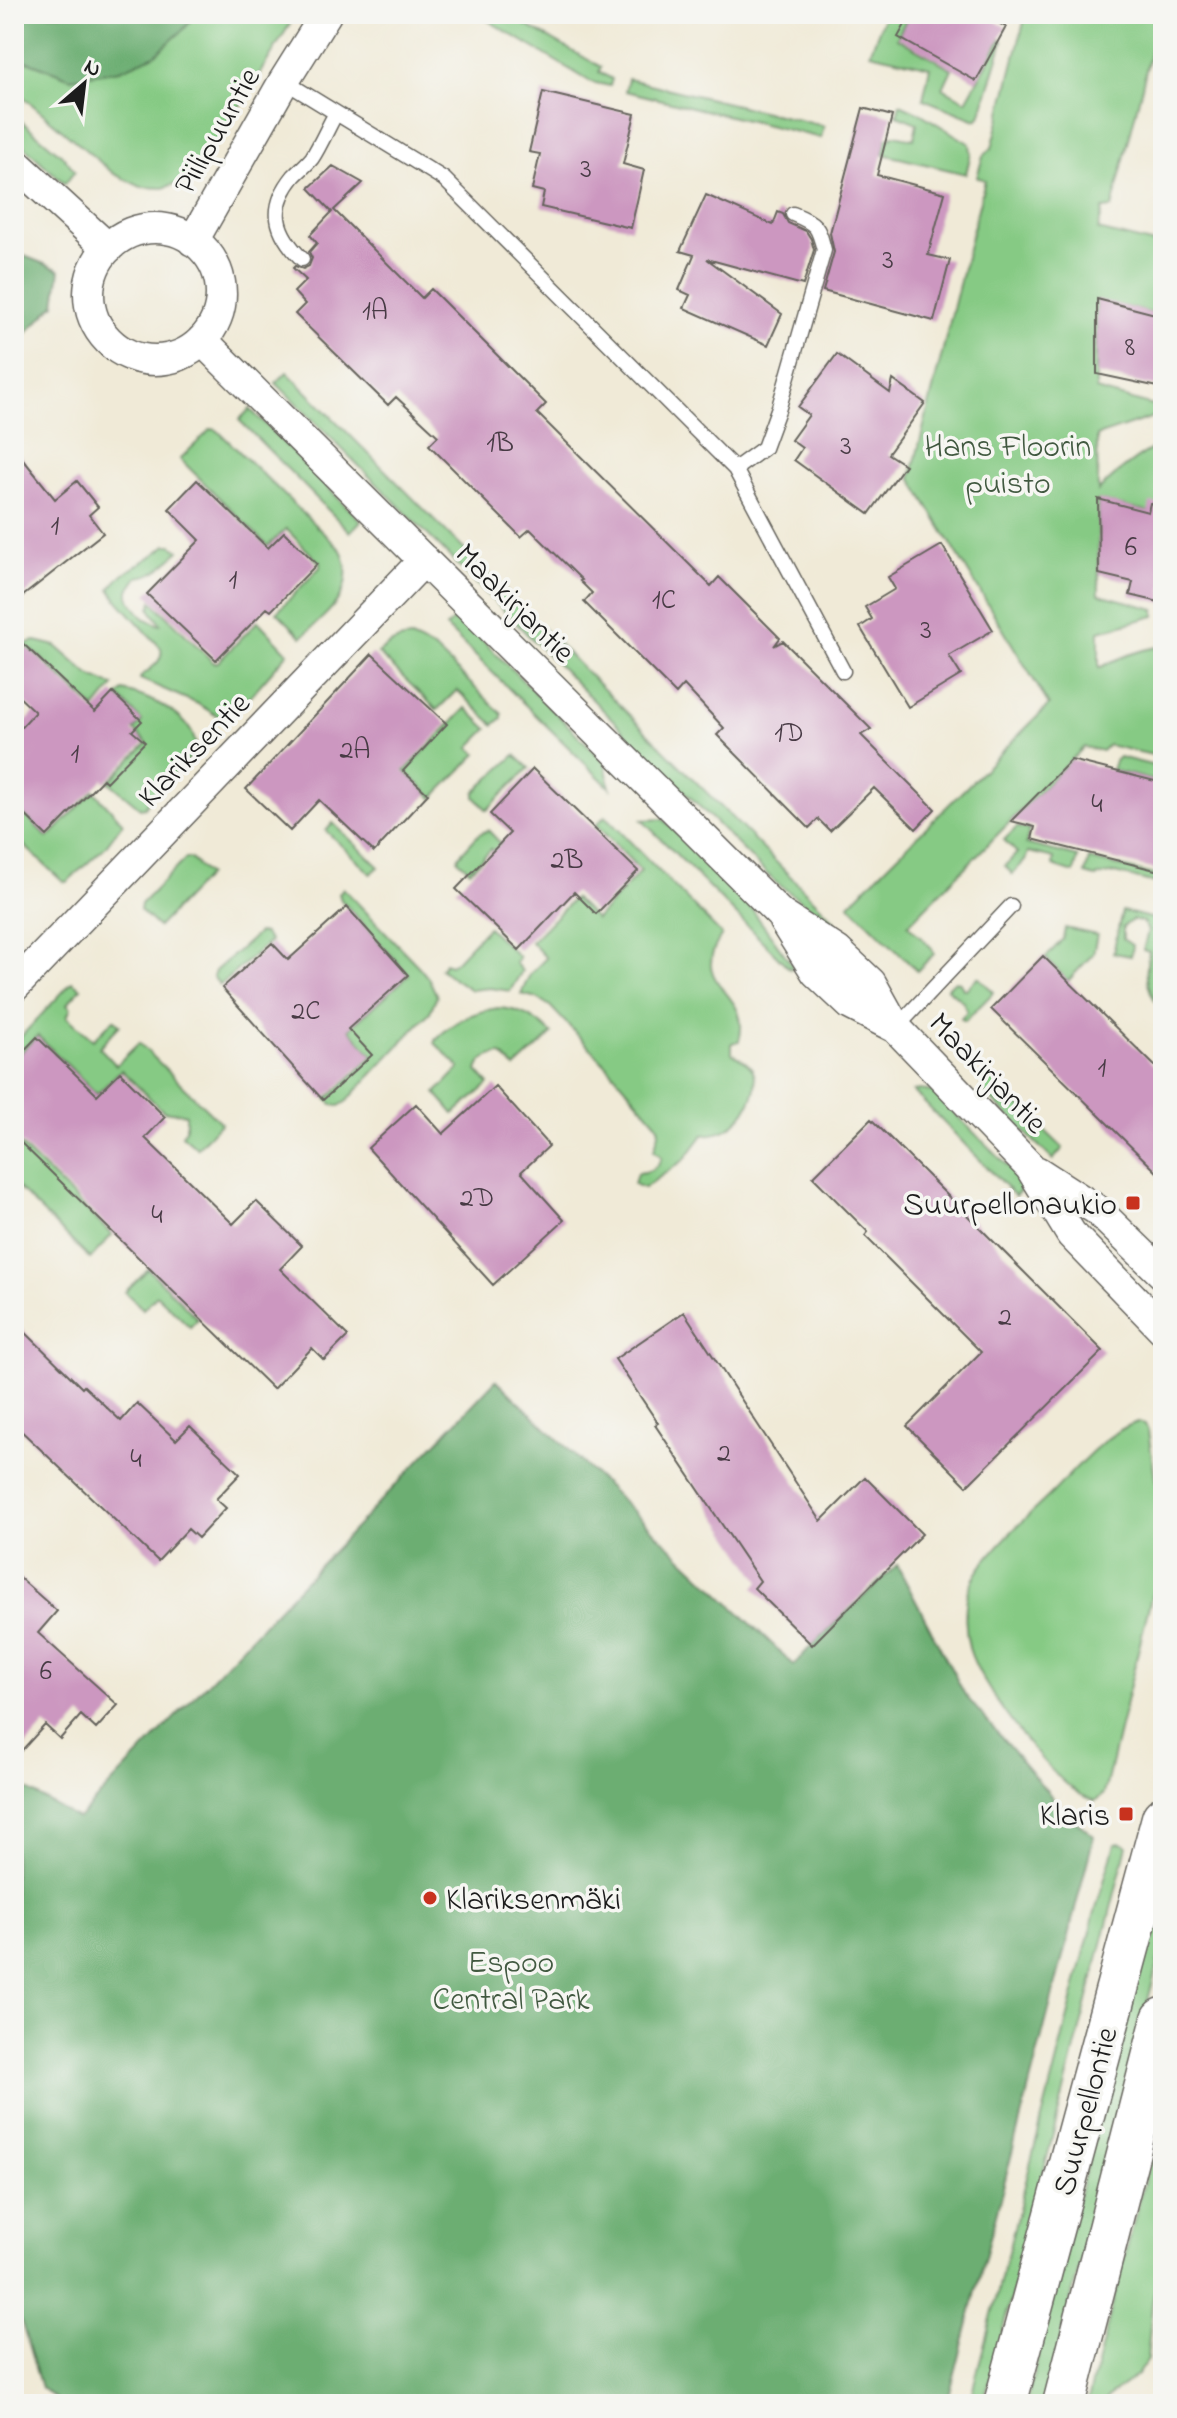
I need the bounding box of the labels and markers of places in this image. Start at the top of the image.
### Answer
place label: Suurpellonaukio [903,1183,1117,1230]
marker: Suurpellonaukio [1124,1194,1142,1212]
place label: Klaris [1040,1794,1110,1841]
marker: Klaris [1117,1805,1135,1823]
place label: Klariksenmäki [446,1878,621,1925]
marker: Klariksenmäki [421,1889,439,1907]

